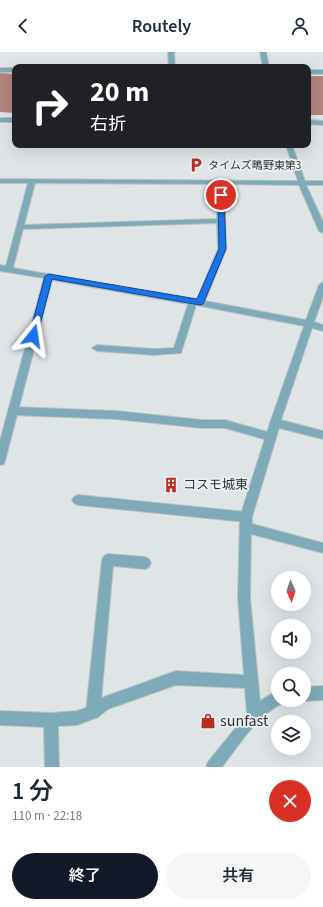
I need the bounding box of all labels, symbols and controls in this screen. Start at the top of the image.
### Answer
text: Routely [132,14,191,39]
icon: back [12,15,34,37]
icon: person [289,15,311,37]
text: 20 m [90,72,149,112]
icon: right [24,80,76,132]
text: 右折 [90,112,126,137]
parking icon: タイムズ鴫野東第3 [187,156,205,174]
place label: タイムズ鴫野東第3 [208,158,301,173]
pin [204,178,238,212]
icon: arrive [210,184,232,206]
position arrow [12,315,54,357]
building icon: コスモ城東 [162,476,180,494]
place label: コスモ城東 [183,476,248,494]
north arrow [271,571,311,611]
map controls [271,571,311,755]
button: sound [271,619,311,659]
button: search [271,667,311,707]
place label: sunfast [220,710,269,732]
shop icon: sunfast [199,712,217,730]
button: layers [271,715,311,755]
text: 1 分 [12,774,53,809]
button: close [269,780,311,822]
text: 110 m · 22:18 [12,807,82,825]
button: 終了 [12,853,158,899]
button: 共有 [166,853,311,899]

